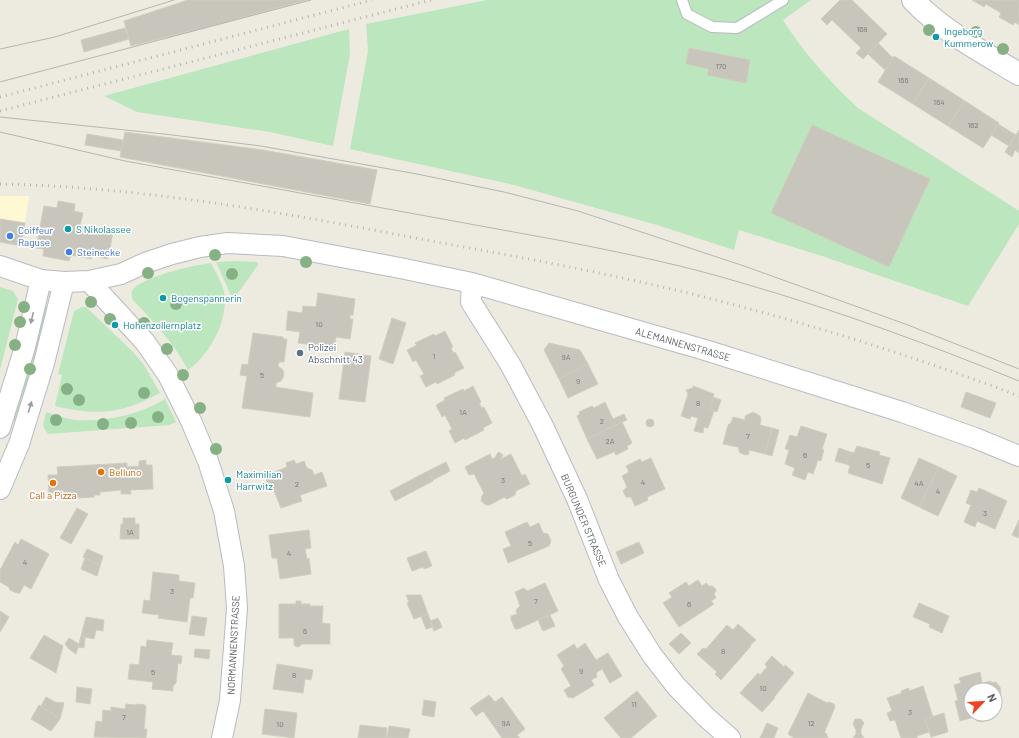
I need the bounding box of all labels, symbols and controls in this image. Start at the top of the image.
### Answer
house number: 168 [856,24,868,34]
place label: Ingeborg Kummerow [944,25,993,49]
marker: Ingeborg Kummerow [931,32,941,42]
house number: 170 [715,61,727,71]
house number: 166 [897,75,909,85]
house number: 164 [933,97,945,107]
house number: 162 [967,120,979,130]
place label: S Nikolassee [76,223,131,235]
place label: Coiffeur Raguse [18,224,53,248]
marker: S Nikolassee [63,224,73,234]
marker: Coiffeur Raguse [5,231,15,241]
place label: Steinecke [77,246,120,258]
marker: Steinecke [64,247,74,257]
place label: Bogenspannerin [171,292,242,304]
marker: Bogenspannerin [158,293,168,303]
one-way arrow [28,311,34,324]
place label: Hohenzollernplatz [123,319,201,331]
house number: 10 [315,319,323,329]
marker: Hohenzollernplatz [110,320,120,330]
street label: ALEMANNENSTRASSE [634,325,732,363]
place label: Polizei Abschnitt 43 [308,341,363,365]
marker: Polizei Abschnitt 43 [295,348,305,358]
house number: 1 [433,351,436,361]
house number: 9A [561,352,571,362]
house number: 5 [260,370,264,380]
house number: 9 [576,376,580,386]
house number: 8 [696,398,700,408]
one-way arrow [27,401,33,413]
house number: 1A [459,407,467,417]
house number: 2 [600,416,604,426]
house number: 7 [746,431,750,441]
house number: 2A [605,436,615,446]
house number: 6 [803,450,807,460]
house number: 5 [866,460,870,470]
place label: Belluno [109,466,141,478]
marker: Belluno [96,467,106,477]
place label: Maximilian Harrwitz [236,468,282,492]
street label: BURGUNDER STRASSE [559,472,609,568]
marker: Maximilian Harrwitz [223,475,233,485]
house number: 3 [501,475,505,485]
house number: 4 [641,477,645,487]
marker: Call a Pizza [48,478,58,488]
house number: 4A [914,478,924,488]
house number: 2 [295,479,299,489]
house number: 4 [936,486,940,496]
place label: Call a Pizza [29,489,77,501]
house number: 3 [983,508,987,518]
house number: 1A [126,527,134,537]
house number: 5 [528,538,532,548]
house number: 4 [287,548,291,558]
house number: 4 [23,557,27,567]
house number: 3 [170,586,174,596]
street label: NORMANNENSTRASSE [224,595,242,695]
house number: 7 [534,596,538,606]
house number: 6 [687,599,691,609]
house number: 6 [303,626,307,636]
house number: 8 [721,646,725,656]
house number: 9 [579,666,583,676]
house number: 5 [151,667,155,677]
house number: 8 [292,670,296,680]
north arrow [963,682,1003,722]
house number: 10 [759,683,767,693]
text: N [985,691,1000,704]
house number: 11 [631,699,637,709]
house number: 3 [908,707,912,717]
house number: 7 [122,712,126,722]
house number: 9A [501,718,511,728]
house number: 12 [807,718,815,728]
house number: 10 [276,719,284,729]

